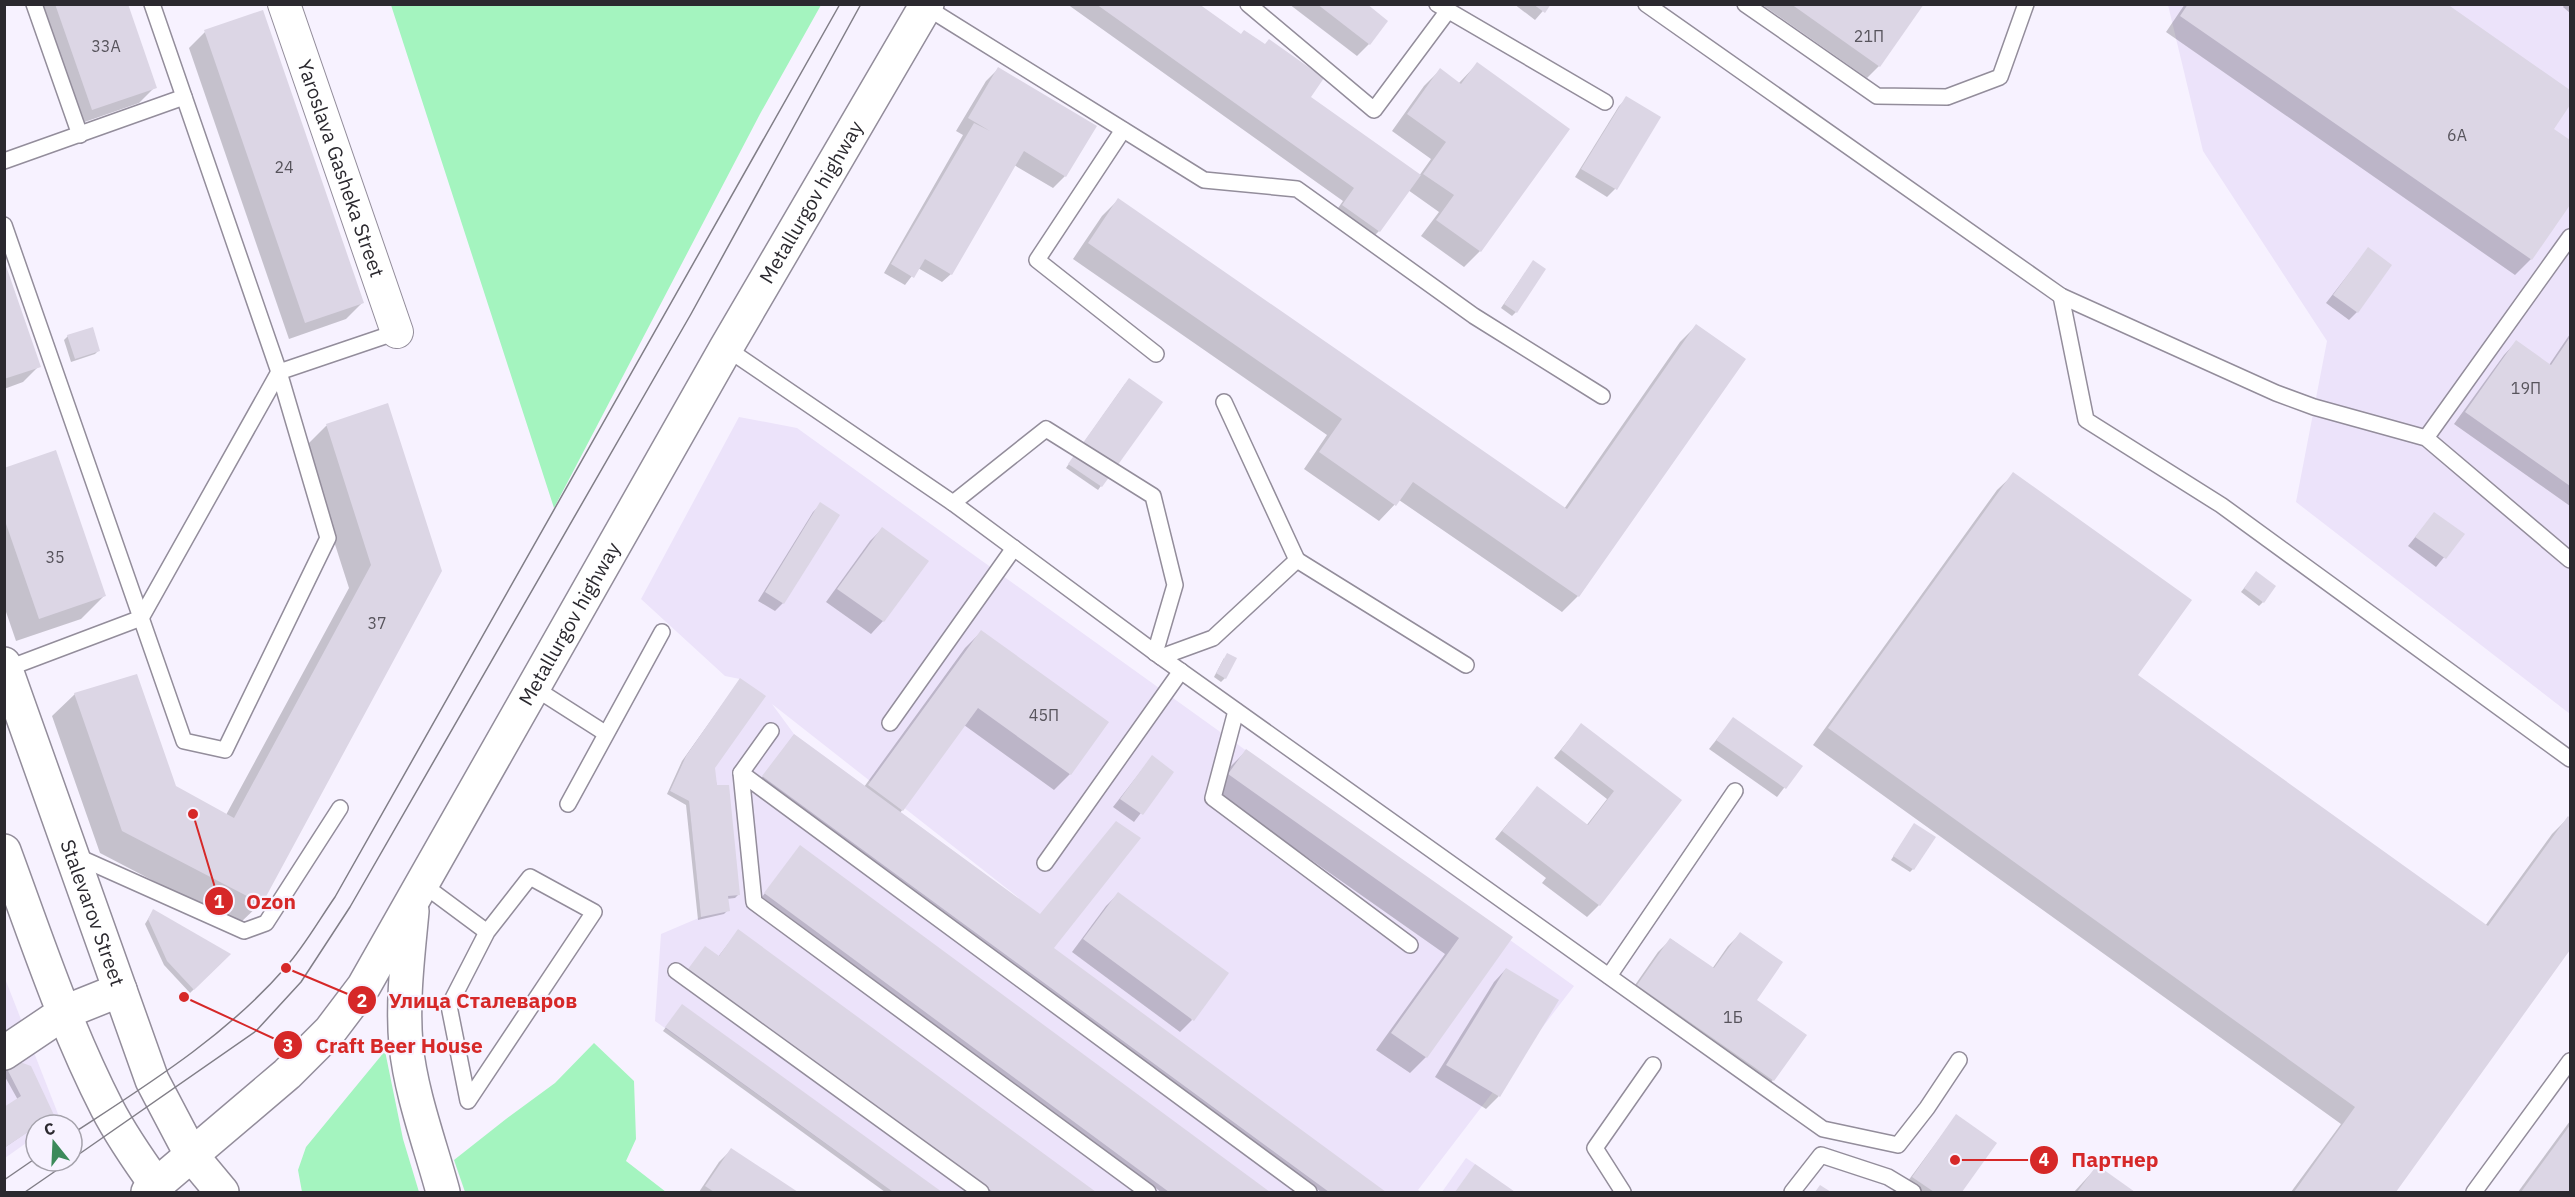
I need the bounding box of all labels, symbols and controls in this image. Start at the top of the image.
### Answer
house number: 21П [1854,26,1884,46]
house number: 33А [91,36,121,56]
street label: Yaroslava Gasheka Street [291,56,391,281]
street label: Metallurgov highway [753,116,869,288]
house number: 6А [2447,125,2467,145]
house number: 24 [274,157,294,177]
house number: 19П [2511,378,2541,398]
street label: Metallurgov highway [512,537,626,710]
house number: 35 [45,547,65,567]
house number: 37 [367,613,387,633]
house number: 45П [1029,705,1059,725]
street label: Stalevarov Street [54,836,131,990]
callout: Ozon [204,882,308,921]
text: Ozon [246,887,296,915]
text: 1 [214,890,225,913]
callout: Улица Сталеваров [347,981,590,1020]
text: Улица Сталеваров [389,986,577,1014]
text: 2 [357,989,367,1012]
house number: 1Б [1723,1007,1743,1027]
callout: Craft Beer House [273,1026,495,1065]
text: Craft Beer House [315,1031,483,1059]
text: 3 [283,1034,293,1057]
north arrow [24,1113,84,1173]
text: С [41,1118,57,1140]
callout: Партнер [2029,1140,2171,1179]
text: Партнер [2071,1145,2159,1173]
text: 4 [2039,1148,2050,1171]

